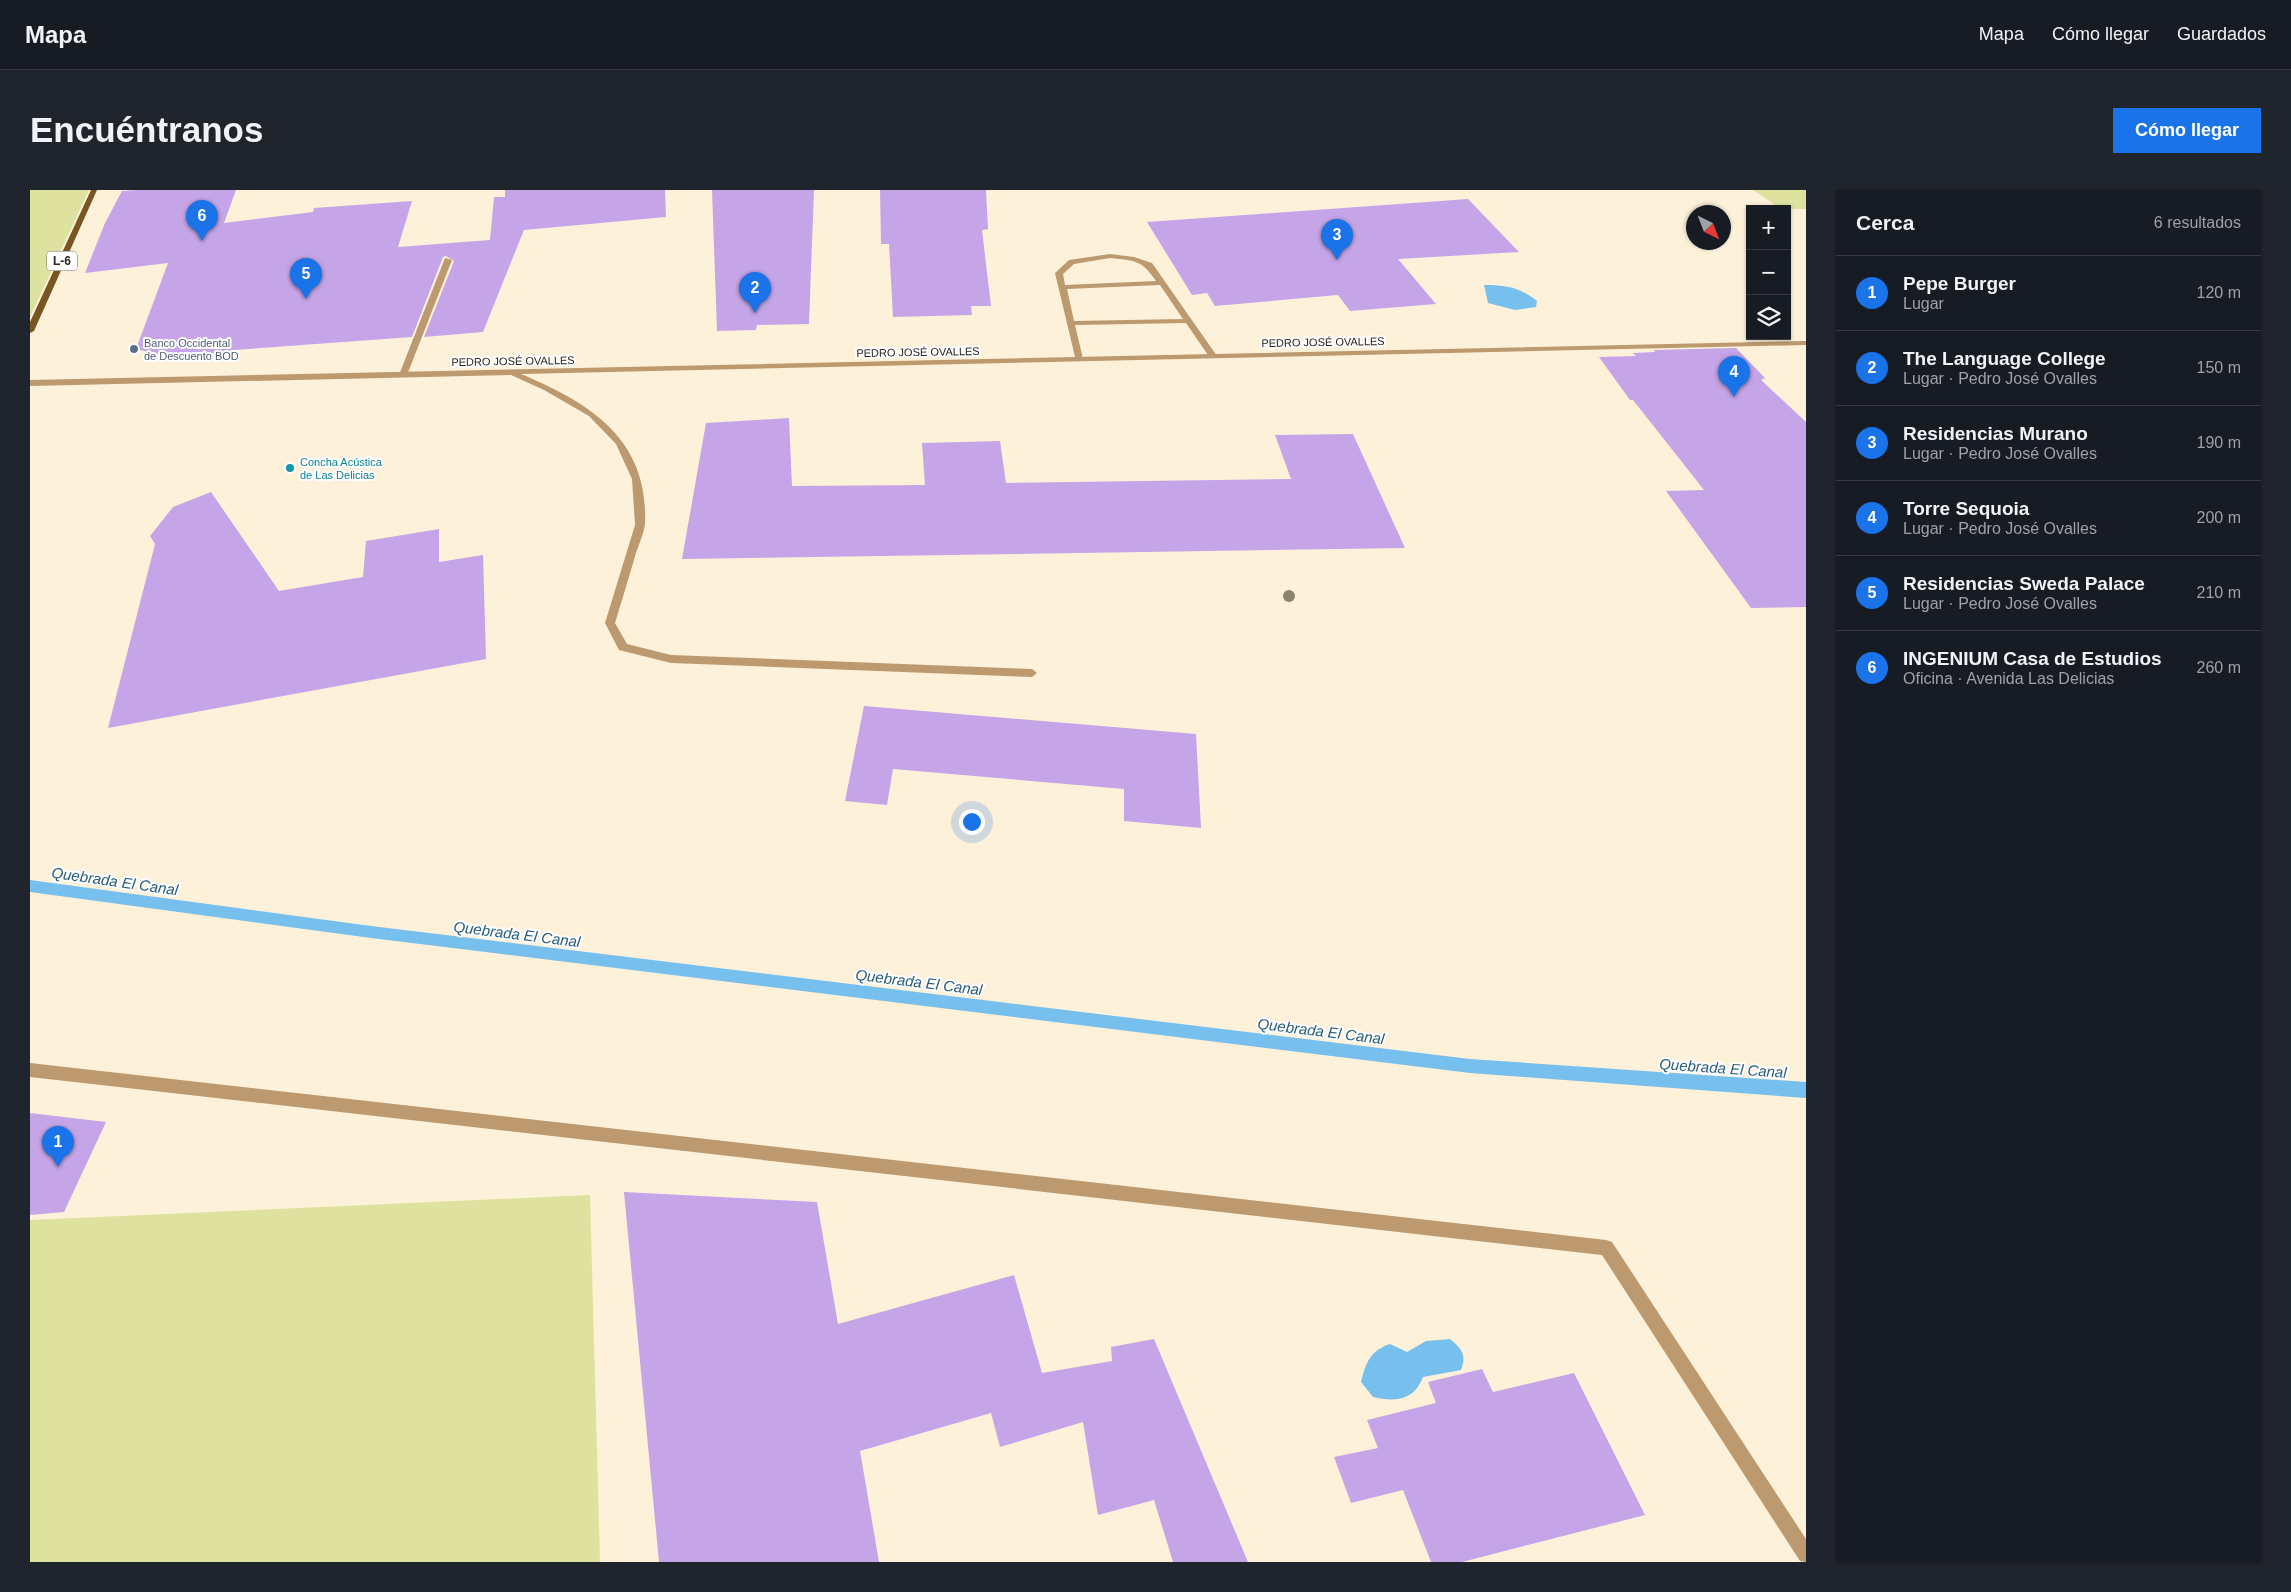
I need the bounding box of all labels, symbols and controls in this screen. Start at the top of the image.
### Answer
text: Mapa [25,21,86,48]
text: Mapa [1979,24,2024,44]
text: Cómo llegar [2052,24,2149,44]
text: Guardados [2177,24,2266,44]
button: Cómo llegar [2113,108,2261,153]
text: Encuéntranos [30,110,263,149]
pin: 6 [186,200,218,241]
north arrow [1686,205,1731,250]
map controls [1746,205,1791,340]
button: + [1746,205,1791,250]
text: Cerca [1856,211,1914,234]
text: 6 resultados [2154,214,2241,231]
pin: 3 [1321,219,1353,260]
button: − [1746,250,1791,295]
road number: L-6 [47,251,77,270]
pin: 5 [290,258,322,299]
pin: 2 [739,272,771,313]
text: Pepe Burger [1903,273,2016,294]
text: 1 [1868,284,1876,301]
text: 120 m [2197,284,2241,301]
button: layers [1746,295,1791,340]
text: Lugar [1903,295,1944,312]
street label: PEDRO JOSÉ OVALLES [1261,335,1385,349]
place label: Banco Occidental de Descuento BOD [144,337,239,362]
marker: Banco Occidental de Descuento BOD [128,343,140,355]
street label: PEDRO JOSÉ OVALLES [856,345,980,359]
text: The Language College [1903,348,2106,369]
street label: PEDRO JOSÉ OVALLES [451,354,575,368]
pin: 4 [1718,356,1750,397]
text: 2 [1868,359,1876,376]
text: 150 m [2197,359,2241,376]
text: Lugar · Pedro José Ovalles [1903,370,2097,387]
text: Residencias Murano [1903,423,2088,444]
text: 3 [1868,434,1876,451]
text: 190 m [2197,434,2241,451]
text: Lugar · Pedro José Ovalles [1903,445,2097,462]
place label: Concha Acústica de Las Delicias [300,456,383,481]
marker: Concha Acústica de Las Delicias [284,462,296,474]
text: Torre Sequoia [1903,498,2029,519]
text: 4 [1868,509,1876,526]
text: 200 m [2197,509,2241,526]
text: Lugar · Pedro José Ovalles [1903,520,2097,537]
text: Residencias Sweda Palace [1903,573,2145,594]
text: 5 [1868,584,1876,601]
text: 210 m [2197,584,2241,601]
text: Lugar · Pedro José Ovalles [1903,595,2097,612]
text: INGENIUM Casa de Estudios [1903,648,2162,669]
text: 6 [1868,659,1876,676]
text: 260 m [2197,659,2241,676]
text: Oficina · Avenida Las Delicias [1903,670,2114,687]
your location [959,809,985,835]
water label: Quebrada El Canal [51,864,180,898]
water label: Quebrada El Canal [453,918,582,950]
water label: Quebrada El Canal [855,966,984,998]
water label: Quebrada El Canal [1257,1015,1386,1047]
water label: Quebrada El Canal [1659,1055,1788,1081]
pin: 1 [42,1126,74,1167]

